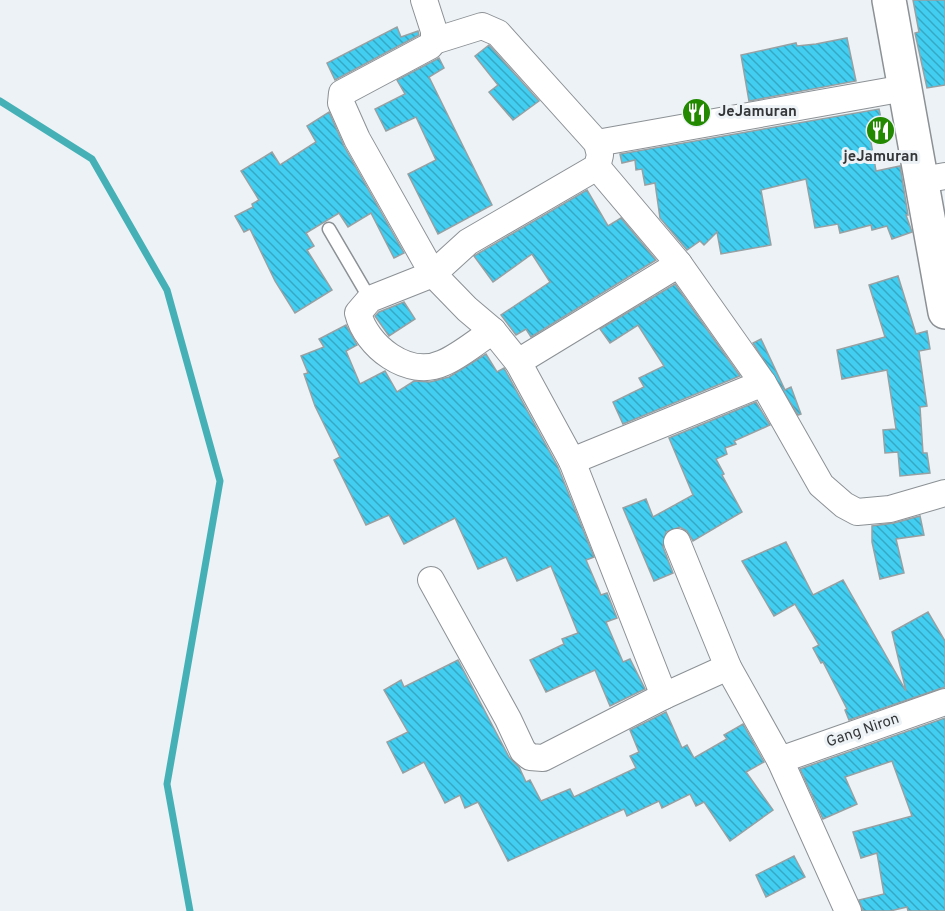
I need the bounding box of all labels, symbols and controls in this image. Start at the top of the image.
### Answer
restaurant icon: JeJamuran [681,96,713,128]
place label: JeJamuran [718,103,797,122]
restaurant icon: jeJamuran [865,114,897,146]
place label: jeJamuran [843,148,918,167]
street label: Gang Niron [824,710,902,752]

